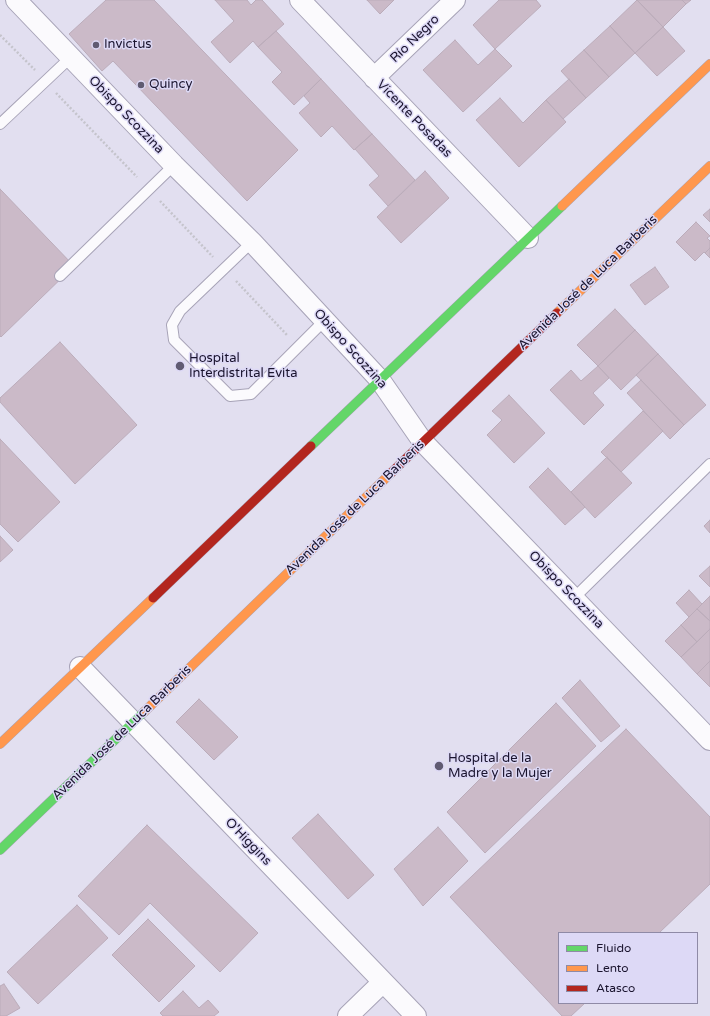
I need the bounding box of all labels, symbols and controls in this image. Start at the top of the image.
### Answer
street label: Río Negro [387,12,443,66]
place label: Invictus [104,37,152,53]
marker: Invictus [91,40,101,50]
street label: Obispo Scozzina [85,73,167,157]
place label: Quincy [149,77,192,93]
street label: Vicente Posadas [373,77,455,161]
marker: Quincy [136,80,146,90]
street label: Avenida José de Luca Barberis [515,212,661,354]
street label: Obispo Scozzina [310,306,390,392]
place label: Hospital Interdistrital Evita [189,351,298,382]
marker: Hospital Interdistrital Evita [174,360,186,372]
street label: Avenida José de Luca Barberis [282,437,428,579]
street label: Obispo Scozzina [525,548,607,632]
street label: Avenida José de Luca Barberis [49,662,195,804]
place label: Hospital de la Madre y la Mujer [448,751,552,782]
marker: Hospital de la Madre y la Mujer [433,760,445,772]
street label: O'Higgins [221,815,275,869]
legend [558,932,698,1004]
text: Fluido [596,941,631,955]
text: Lento [596,961,629,975]
text: Atasco [596,981,635,995]

